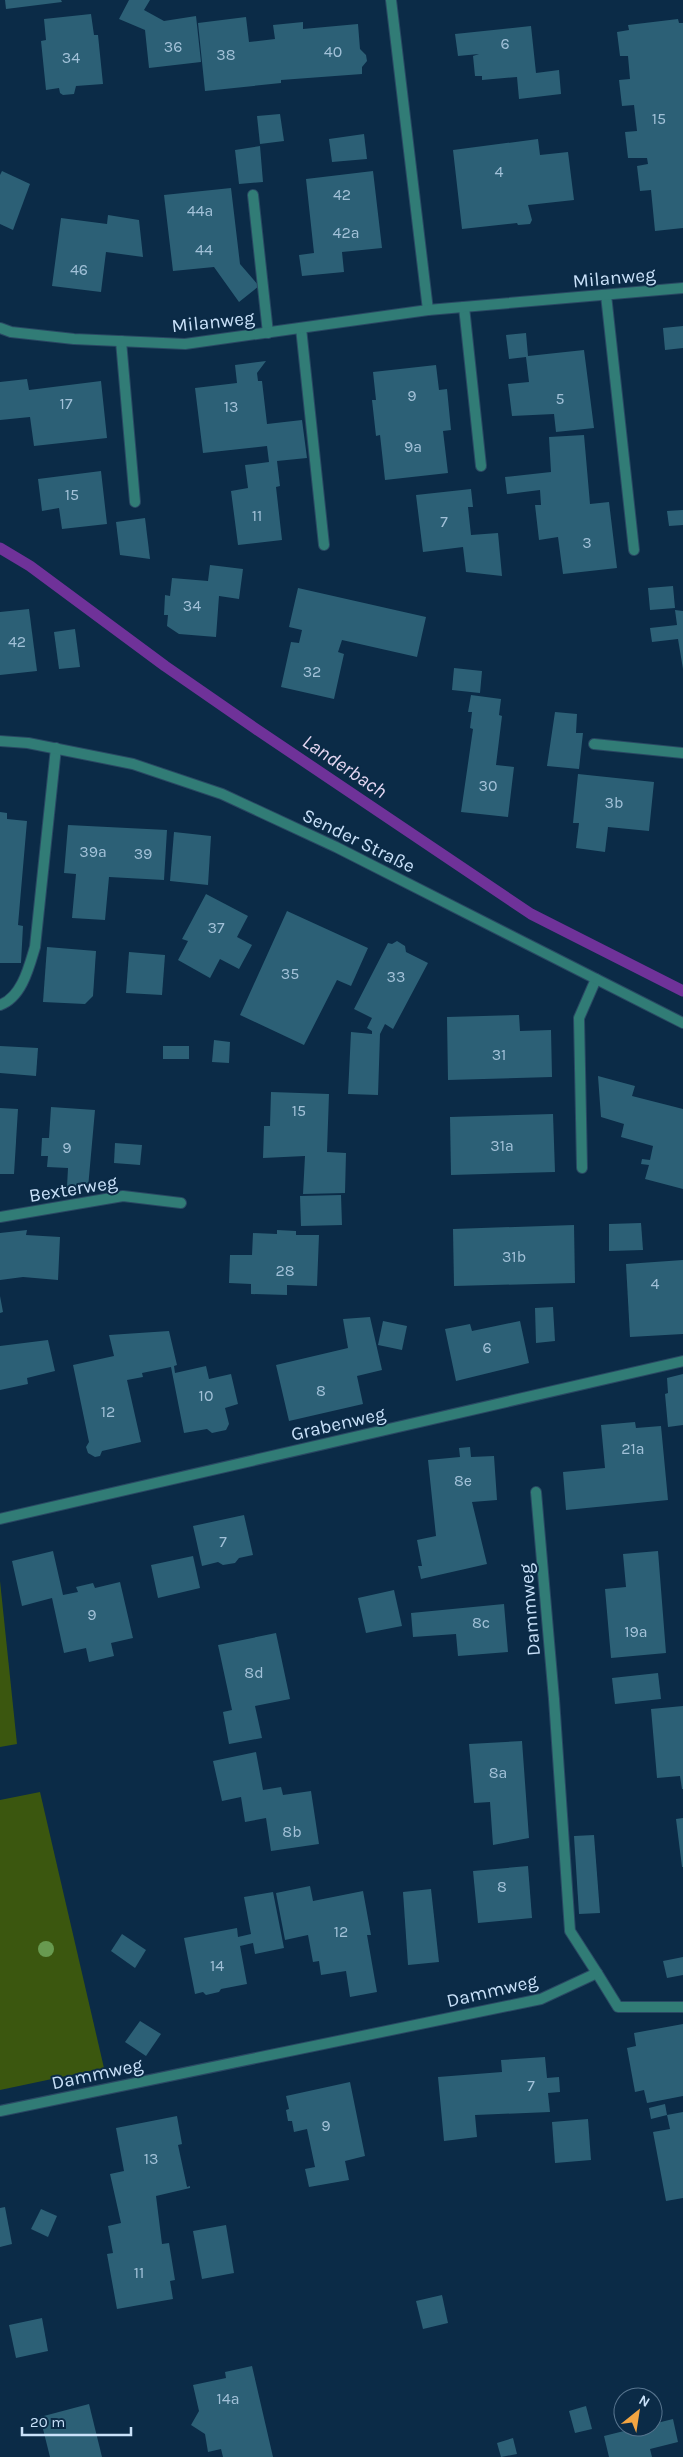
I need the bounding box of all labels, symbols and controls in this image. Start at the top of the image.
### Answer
house number: 6 [500,34,510,53]
house number: 36 [164,37,182,56]
house number: 40 [324,42,342,61]
house number: 38 [216,45,236,64]
house number: 34 [62,48,80,67]
house number: 15 [652,109,666,128]
house number: 4 [495,162,504,181]
house number: 42 [333,185,351,204]
house number: 44a [187,201,213,220]
house number: 42a [332,223,360,242]
house number: 44 [195,240,213,259]
house number: 46 [70,260,88,279]
street label: Milanweg [572,263,657,293]
street label: Milanweg [171,307,256,337]
house number: 9 [407,386,417,405]
house number: 5 [555,389,565,408]
house number: 17 [60,394,73,413]
house number: 13 [224,397,238,416]
house number: 9a [404,437,422,456]
house number: 15 [65,485,79,504]
house number: 11 [252,506,262,525]
house number: 7 [440,512,448,531]
house number: 3 [582,533,592,552]
house number: 34 [183,596,201,615]
house number: 42 [8,632,26,651]
house number: 32 [303,662,321,681]
water label: Landerbach [298,730,391,803]
house number: 30 [479,776,497,795]
house number: 3b [605,793,623,812]
street label: Sender Straße [299,804,418,878]
house number: 39a [79,842,107,861]
house number: 39 [134,844,152,863]
house number: 37 [208,918,225,937]
house number: 35 [281,964,299,983]
house number: 33 [387,967,405,986]
house number: 31 [492,1045,506,1064]
house number: 15 [292,1101,306,1120]
house number: 31a [490,1136,514,1155]
house number: 9 [62,1138,72,1157]
street label: Bexterweg [27,1171,119,1207]
house number: 31b [502,1247,526,1266]
house number: 28 [275,1261,295,1280]
house number: 4 [651,1274,660,1293]
house number: 6 [482,1338,492,1357]
house number: 8 [316,1381,326,1400]
house number: 10 [199,1386,213,1405]
house number: 12 [101,1402,115,1421]
street label: Grabenweg [289,1402,388,1446]
house number: 21a [621,1439,645,1458]
house number: 8e [454,1471,472,1490]
house number: 7 [219,1532,227,1551]
street label: Dammweg [515,1562,545,1657]
house number: 9 [87,1605,97,1624]
house number: 8c [472,1613,490,1632]
house number: 19a [624,1622,648,1641]
house number: 8d [244,1663,264,1682]
house number: 8a [489,1763,507,1782]
house number: 8b [282,1822,302,1841]
house number: 8 [497,1877,507,1896]
house number: 12 [334,1922,348,1941]
house number: 14 [210,1956,224,1975]
street label: Dammweg [445,1970,540,2012]
street label: Dammweg [50,2054,145,2094]
house number: 7 [527,2076,535,2095]
house number: 9 [321,2116,331,2135]
house number: 13 [144,2149,158,2168]
house number: 11 [134,2263,144,2282]
north arrow [613,2387,663,2437]
house number: 14a [216,2389,240,2408]
text: N [636,2391,653,2411]
scale bar [22,2404,131,2436]
text: 20 m [30,2413,65,2431]

